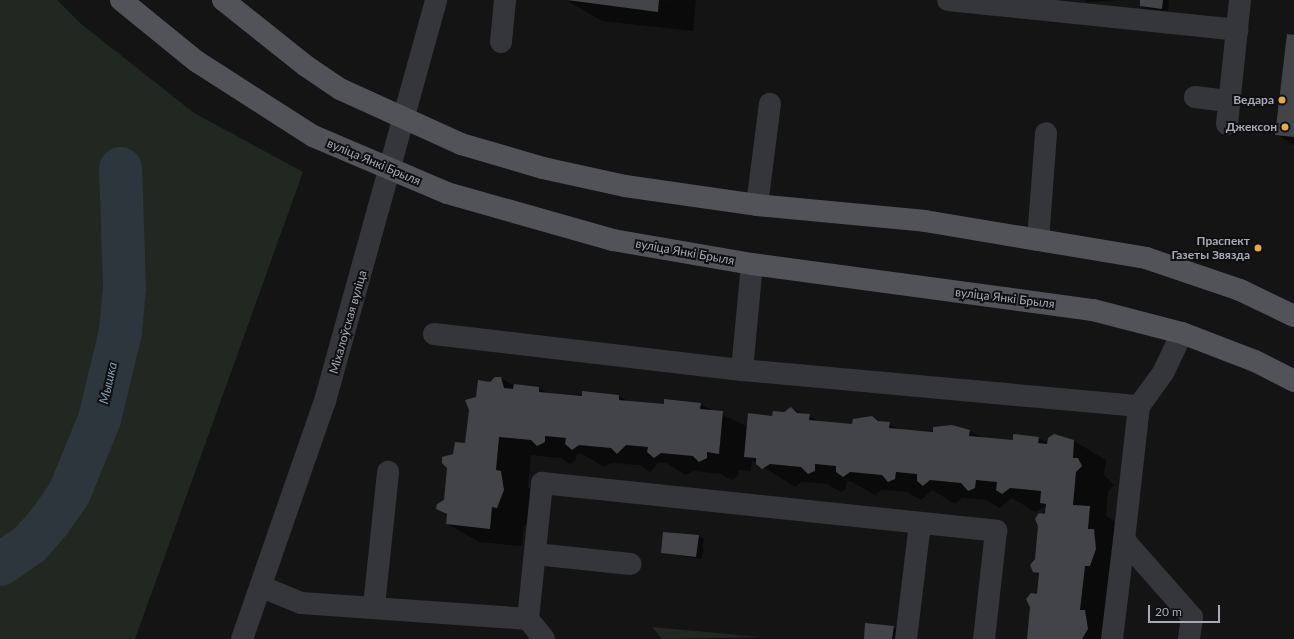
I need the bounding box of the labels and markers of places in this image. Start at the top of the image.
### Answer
place label: Ведара [1233,93,1274,107]
marker: Ведара [1277,95,1287,105]
place label: Джексон [1226,120,1277,134]
marker: Джексон [1280,122,1290,132]
place label: Праспект Газеты Звязда [1171,234,1250,262]
marker: Праспект Газеты Звязда [1253,243,1263,253]

